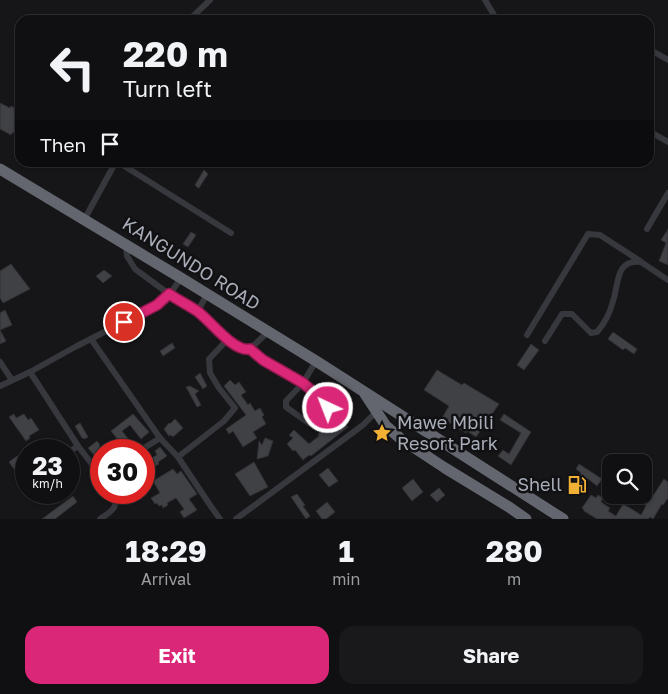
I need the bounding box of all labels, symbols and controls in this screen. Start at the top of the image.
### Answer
text: 220 m [123,33,228,75]
icon: left [40,35,105,100]
text: Turn left [123,75,212,102]
icon: arrive [96,130,124,158]
text: Then [40,133,86,156]
street label: KANGUNDO ROAD [119,212,264,314]
pin [103,301,145,343]
icon: arrive [110,308,138,336]
position arrow [301,381,353,433]
place label: Mawe Mbili Resort Park [397,411,498,454]
place icon: Mawe Mbili Resort Park [371,422,393,444]
speed limit sign: 30 [90,439,155,504]
text: 23 [32,450,63,481]
map controls [602,454,652,504]
button: search [602,454,652,504]
place label: Shell [517,473,562,495]
fuel station icon: Shell [566,474,588,496]
text: km/h [32,476,63,491]
text: 18:29 [125,533,207,569]
text: 1 [339,533,354,569]
text: 280 [486,533,543,569]
text: Arrival [141,569,191,589]
text: min [332,569,360,589]
text: m [507,569,521,589]
button: Exit [25,626,329,684]
button: Share [339,626,643,684]

